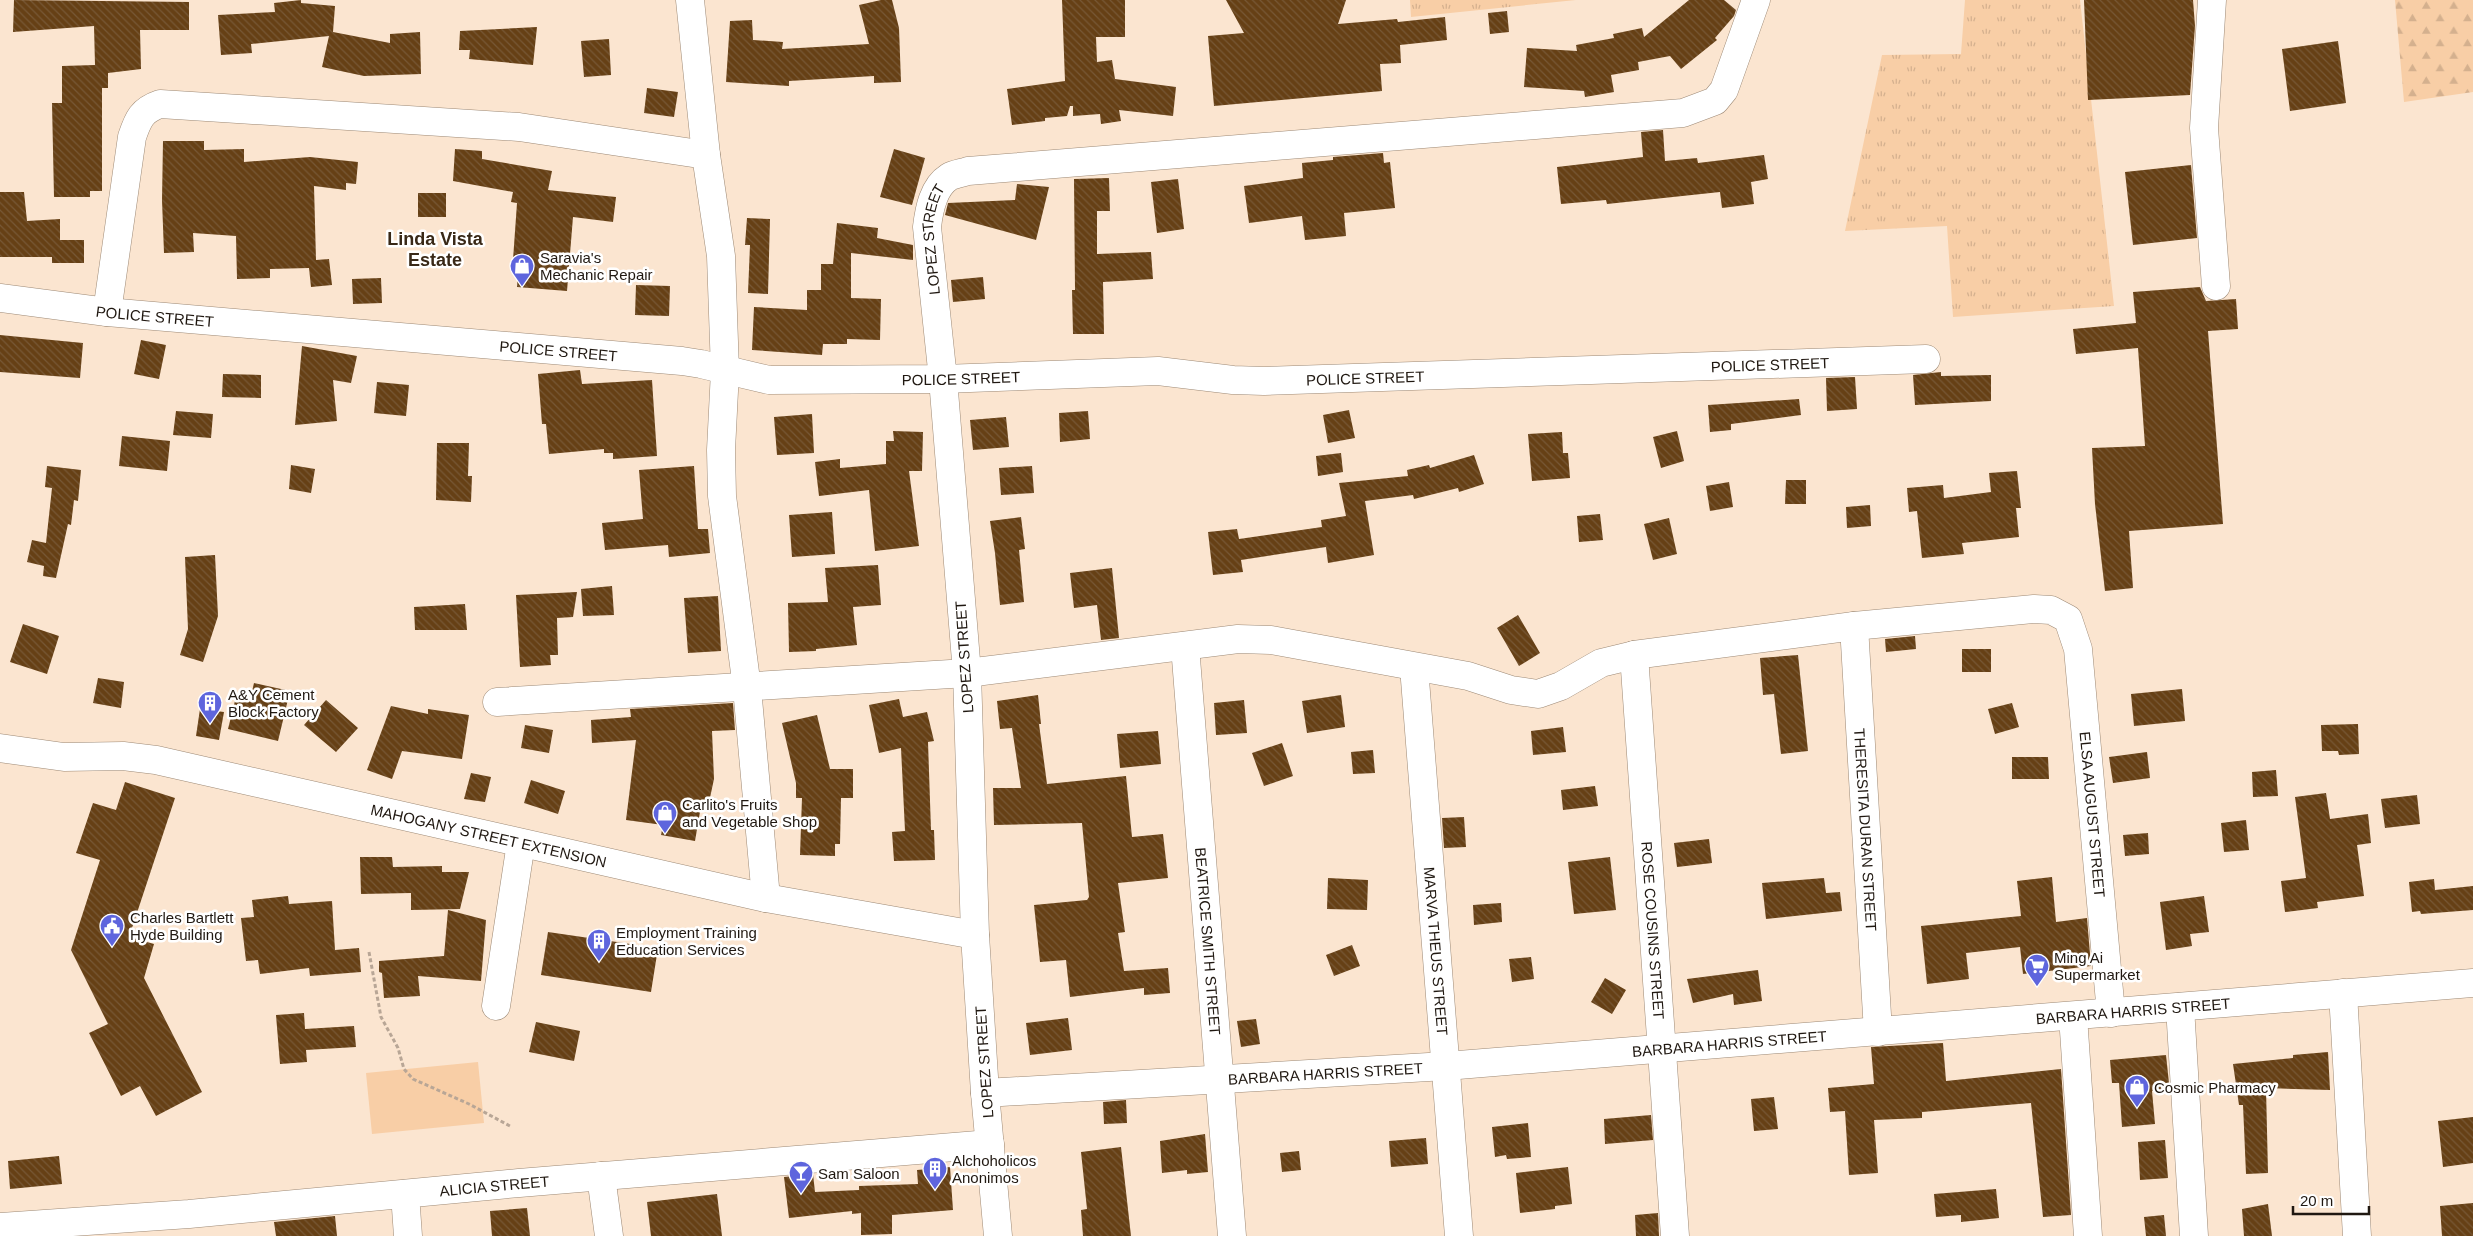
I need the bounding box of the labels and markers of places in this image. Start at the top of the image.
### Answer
place label: Saravia's Mechanic Repair [540,249,653,283]
shop icon: Saravia's Mechanic Repair [509,253,535,287]
place label: A&Y Cement Block Factory [228,686,319,720]
building icon: A&Y Cement Block Factory [197,690,223,724]
place label: Carlito's Fruits and Vegetable Shop [682,796,817,830]
shop icon: Carlito's Fruits and Vegetable Shop [652,800,678,834]
place label: Charles Bartlett Hyde Building [130,909,234,943]
public building icon: Charles Bartlett Hyde Building [99,913,125,947]
place label: Employment Training Education Services [616,924,757,958]
building icon: Employment Training Education Services [586,928,612,962]
place label: Ming Ai Supermarket [2054,949,2141,983]
supermarket icon: Ming Ai Supermarket [2024,953,2050,987]
shop icon: Cosmic Pharmacy [2124,1074,2150,1108]
place label: Cosmic Pharmacy [2154,1079,2276,1096]
place label: Alchoholicos Anonimos [952,1152,1036,1186]
building icon: Alchoholicos Anonimos [922,1156,948,1190]
bar icon: Sam Saloon [788,1160,814,1194]
place label: Sam Saloon [818,1165,900,1182]

